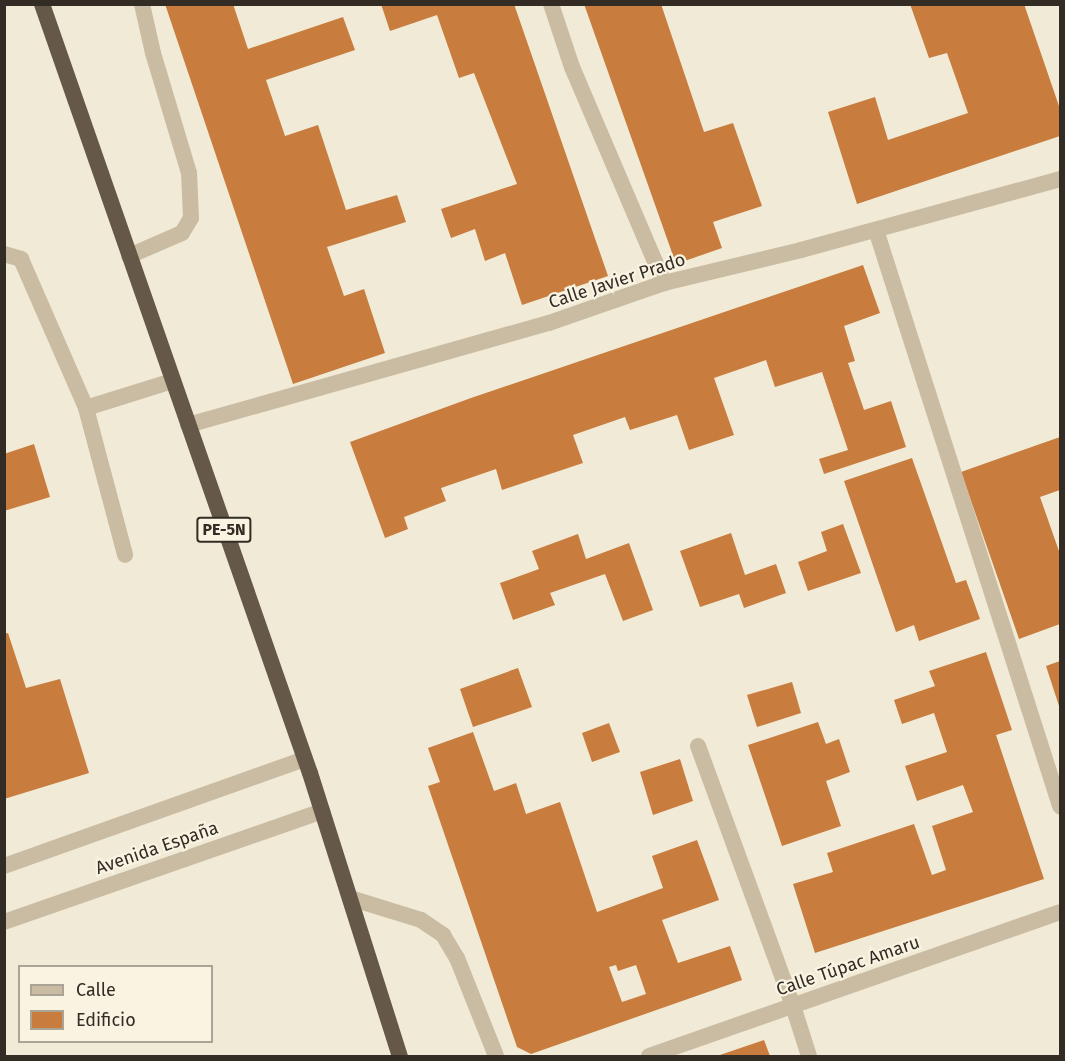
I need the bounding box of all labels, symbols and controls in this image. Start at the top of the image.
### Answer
street label: Calle Javier Prado [546,249,688,313]
road number: PE-5N [196,517,252,543]
street label: Avenida España [93,817,221,879]
street label: Calle Túpac Amaru [773,931,923,1001]
legend [18,965,213,1043]
text: Calle [76,979,116,1001]
text: Edificio [76,1009,136,1031]

